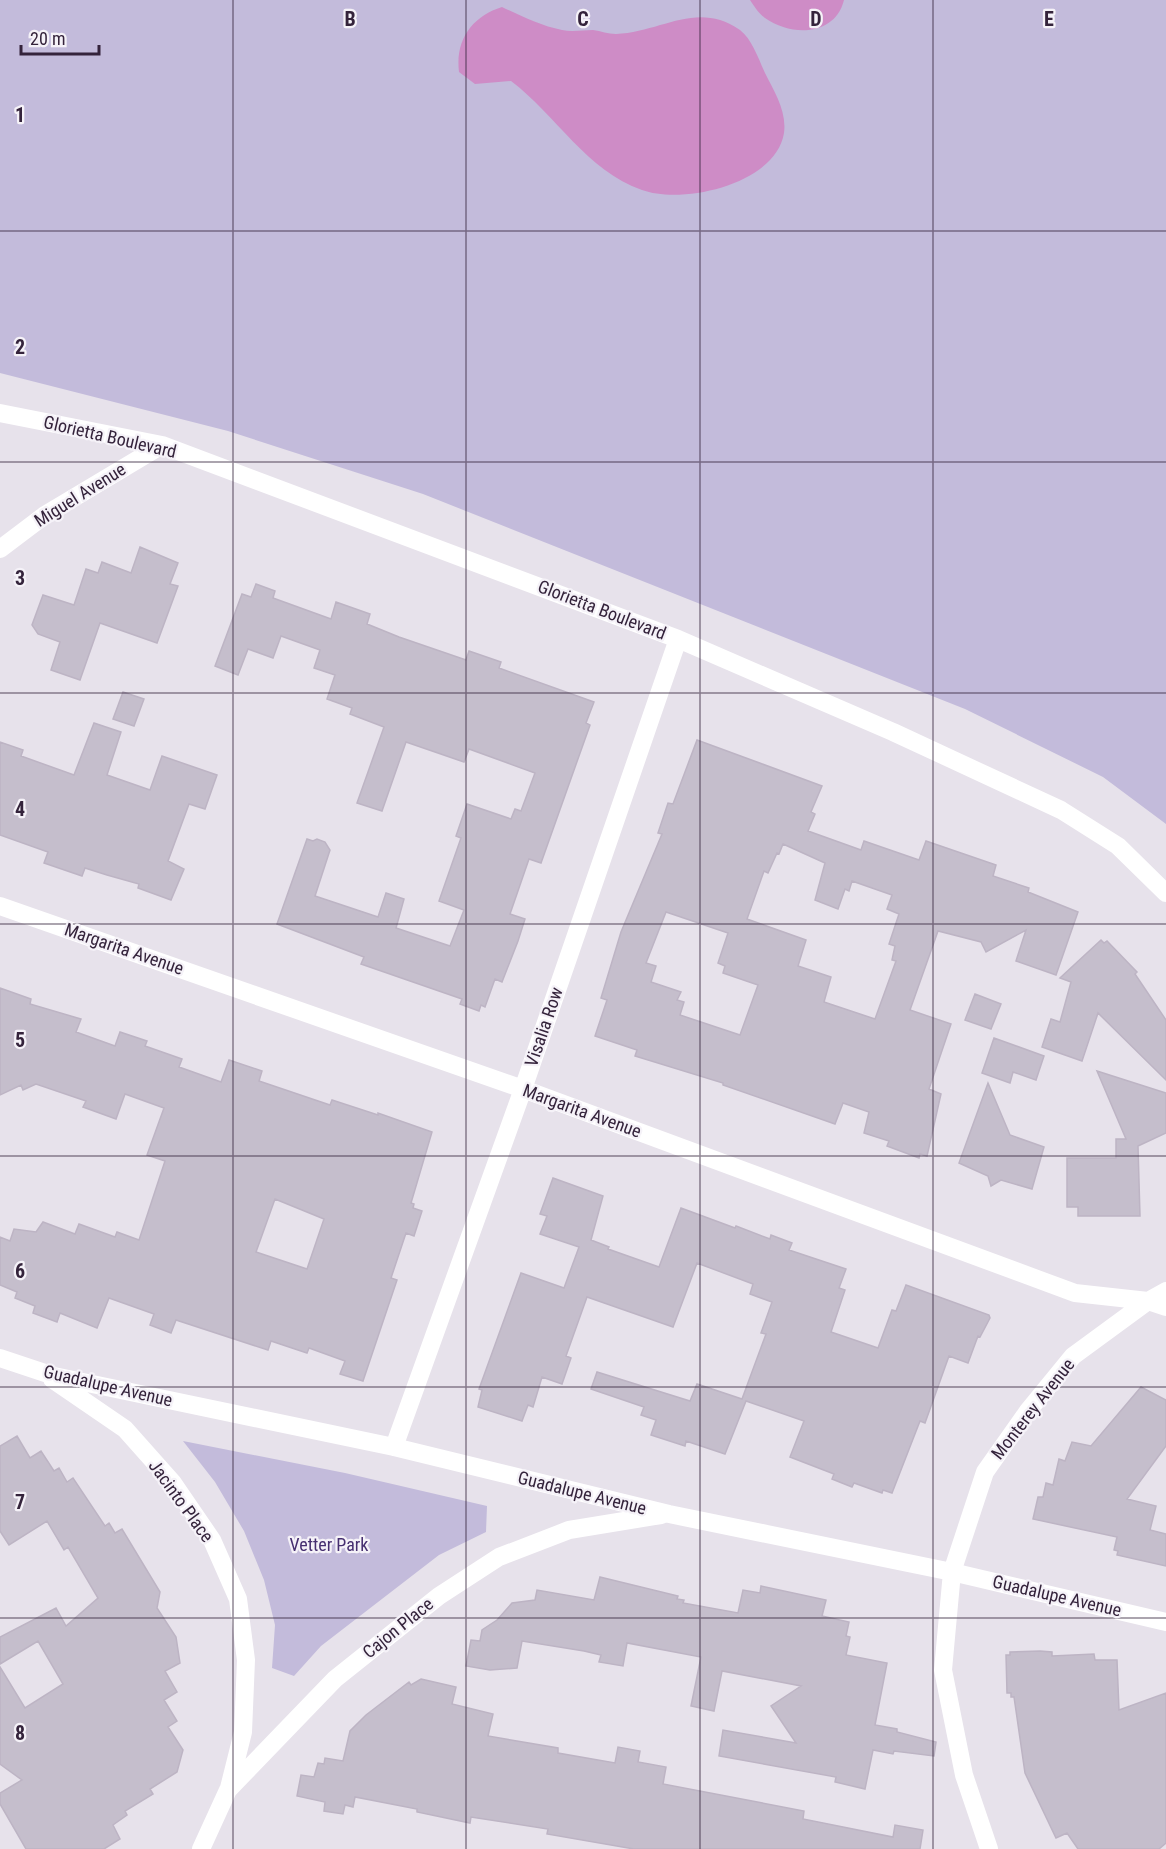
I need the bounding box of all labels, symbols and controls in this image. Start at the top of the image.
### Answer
text: B [344,7,356,31]
text: C [577,7,589,31]
text: D [810,7,822,31]
text: E [1044,7,1054,31]
scale bar [21,18,99,56]
text: 20 m [30,28,65,49]
text: 1 [15,103,25,127]
text: 2 [15,335,25,359]
street label: Glorietta Boulevard [42,411,179,462]
street label: Miguel Avenue [30,458,129,531]
text: 3 [15,566,25,590]
street label: Glorietta Boulevard [535,575,669,644]
text: 4 [15,797,25,821]
street label: Margarita Avenue [62,918,186,979]
street label: Visalia Row [520,984,567,1069]
text: 5 [15,1028,25,1052]
street label: Margarita Avenue [520,1079,644,1142]
text: 6 [15,1259,25,1283]
street label: Monterey Avenue [987,1354,1078,1463]
street label: Guadalupe Avenue [42,1360,175,1411]
street label: Jacinto Place [145,1456,218,1546]
street label: Guadalupe Avenue [516,1466,649,1519]
text: 7 [15,1490,25,1514]
park label: Vetter Park [290,1534,368,1555]
street label: Guadalupe Avenue [991,1570,1124,1621]
street label: Cajon Place [358,1593,437,1662]
text: 8 [15,1721,25,1745]

